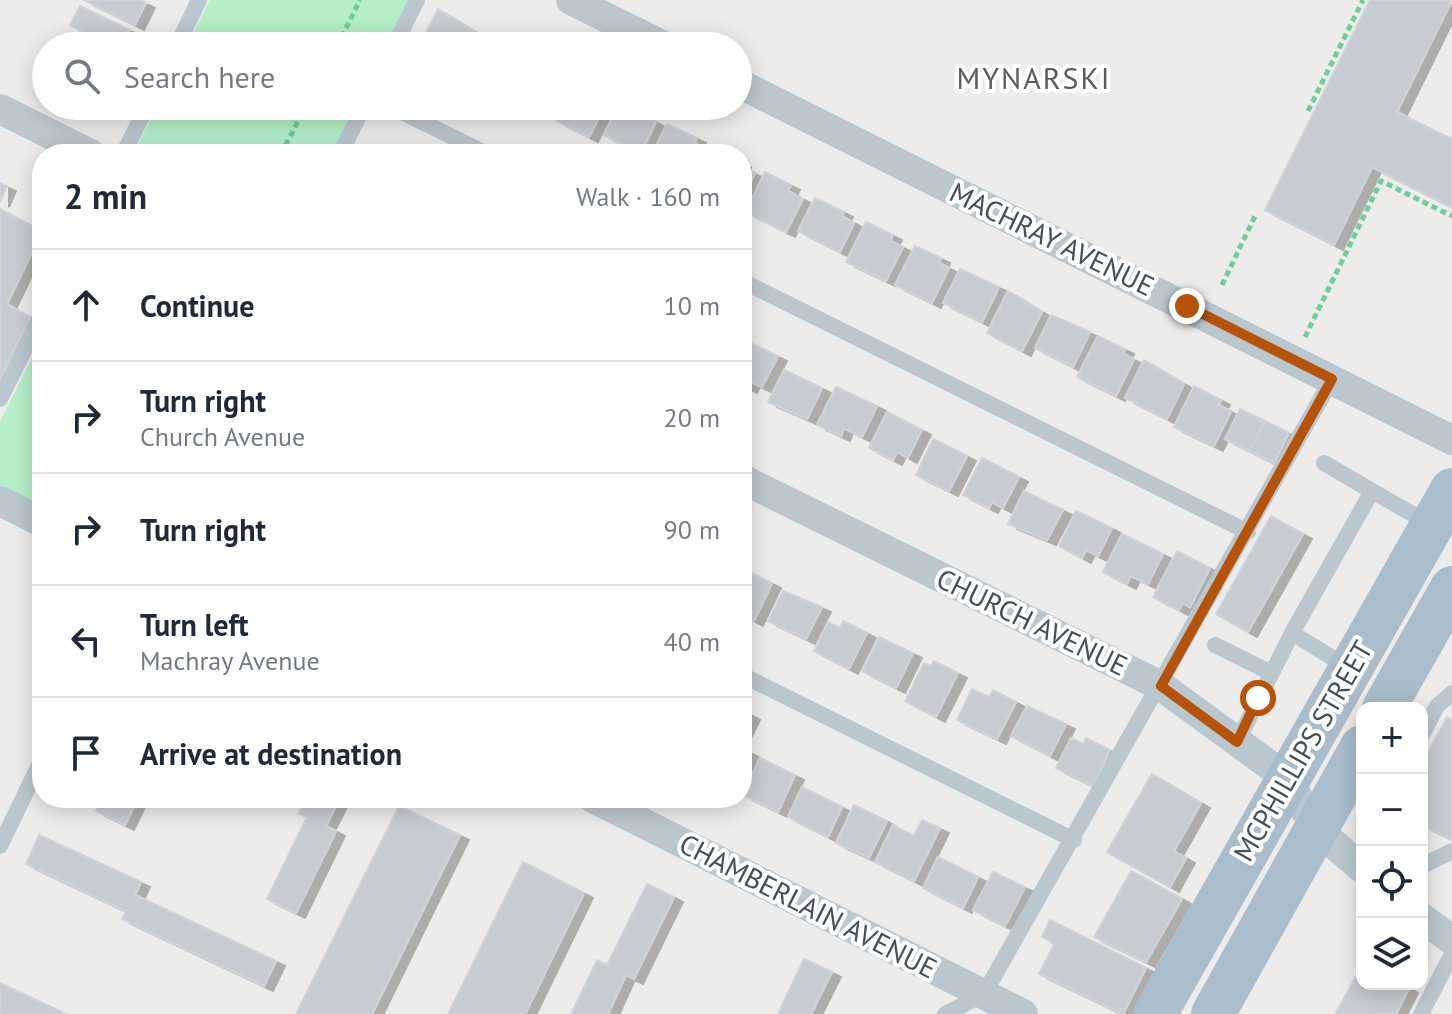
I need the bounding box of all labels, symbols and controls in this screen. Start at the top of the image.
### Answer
search box [32,32,752,120]
icon: search [60,54,104,98]
text: Search here [124,57,275,96]
district label: MYNARSKI [956,58,1112,97]
street label: MACHRAY AVENUE [944,173,1160,304]
text: 2 min [64,174,147,218]
text: Walk · 160 m [576,180,720,213]
icon: ahead [64,283,108,327]
text: Continue [140,286,254,325]
route end [1169,288,1205,324]
text: 10 m [664,289,720,322]
text: Turn right [140,381,266,420]
icon: right [64,395,108,439]
text: 20 m [664,401,720,434]
text: Church Avenue [140,420,305,453]
icon: right [64,507,108,551]
text: Turn right [140,510,266,549]
text: 90 m [664,513,720,546]
street label: CHURCH AVENUE [931,559,1134,684]
text: Turn left [140,605,248,644]
icon: left [64,619,108,663]
text: 40 m [664,625,720,658]
street label: MCPHILLIPS STREET [1224,634,1381,868]
text: Machray Avenue [140,644,320,677]
route start [1240,680,1276,716]
map controls [1356,702,1428,990]
button: + [1356,702,1428,774]
icon: arrive [64,731,108,775]
text: Arrive at destination [140,734,402,773]
button: − [1356,774,1428,846]
street label: CHAMBERLAIN AVENUE [673,825,943,987]
button: locate [1356,846,1428,918]
button: layers [1356,918,1428,990]

